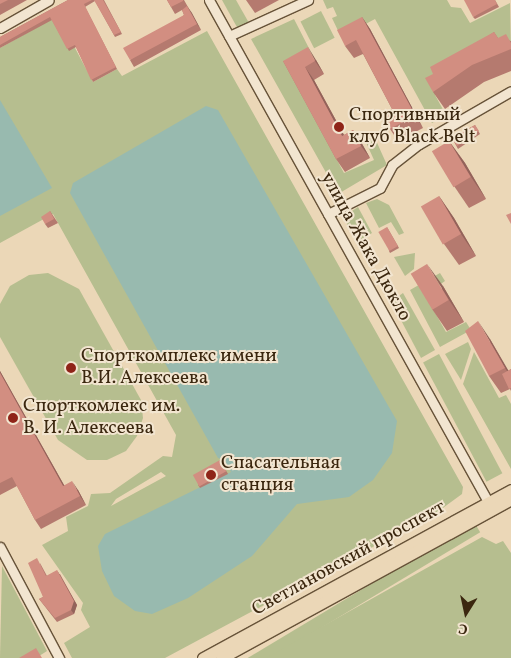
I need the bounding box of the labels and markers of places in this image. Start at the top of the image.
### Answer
place label: Спортивный клуб Black Belt [349,105,476,149]
marker: Спортивный клуб Black Belt [333,121,345,133]
place label: Спорткомплекс имени В.И. Алексеева [81,346,277,390]
marker: Спорткомплекс имени В.И. Алексеева [65,362,77,374]
place label: Спорткомлекс им. В. И. Алексеева [23,396,180,440]
marker: Спорткомлекс им. В. И. Алексеева [7,412,19,424]
place label: Спасательная станция [221,453,340,497]
marker: Спасательная станция [205,469,217,481]

